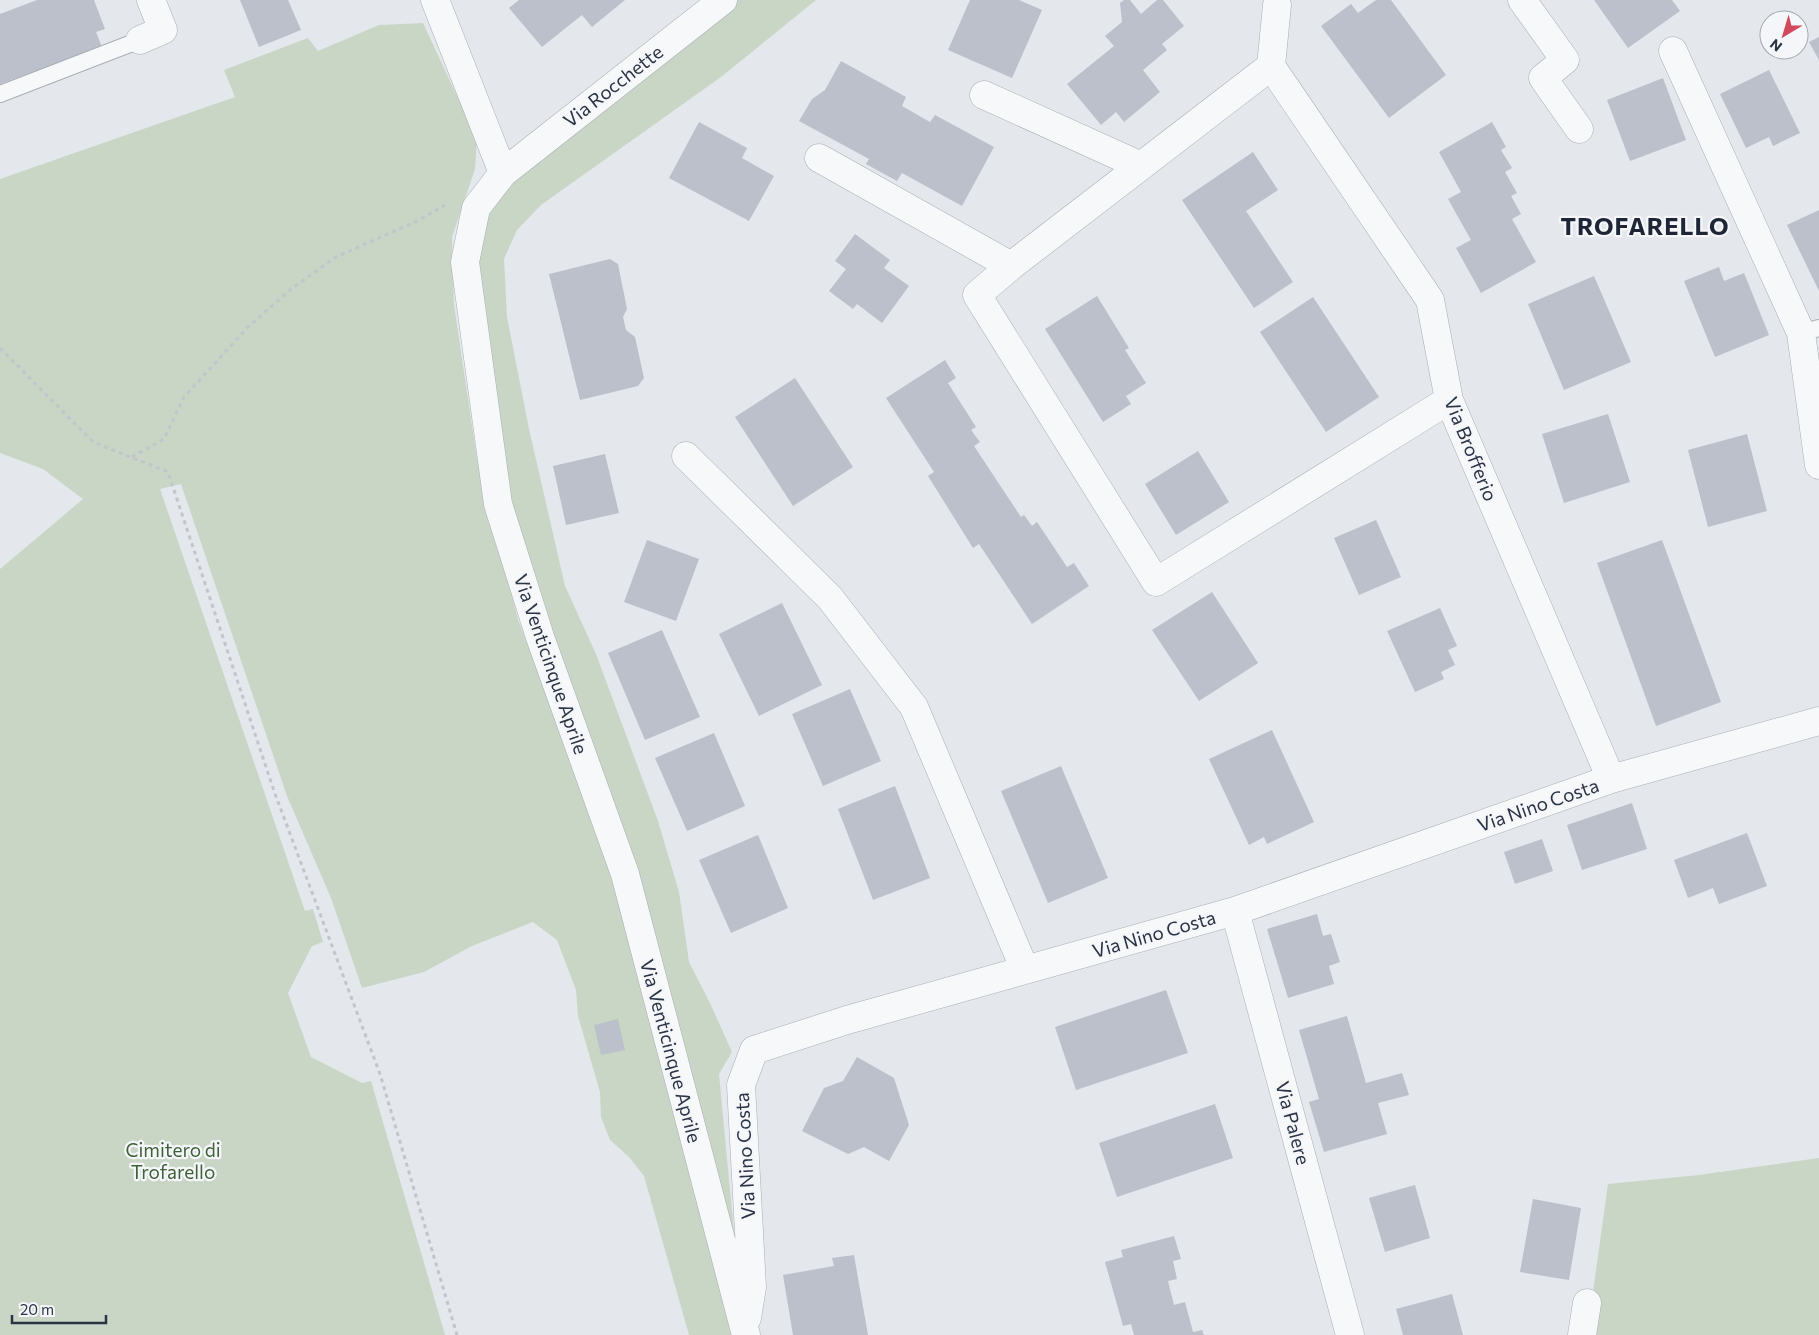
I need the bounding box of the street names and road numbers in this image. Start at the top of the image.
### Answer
street label: Via Rocchette [558,40,667,132]
street label: Via Brofferio [1440,393,1503,504]
street label: Via Venticinque Aprile [510,571,593,757]
street label: Via Nino Costa [1474,773,1602,836]
street label: Via Nino Costa [1090,905,1218,962]
street label: Via Venticinque Aprile [636,957,707,1145]
street label: Via Palere [1271,1079,1316,1167]
street label: Via Nino Costa [730,1092,759,1220]

